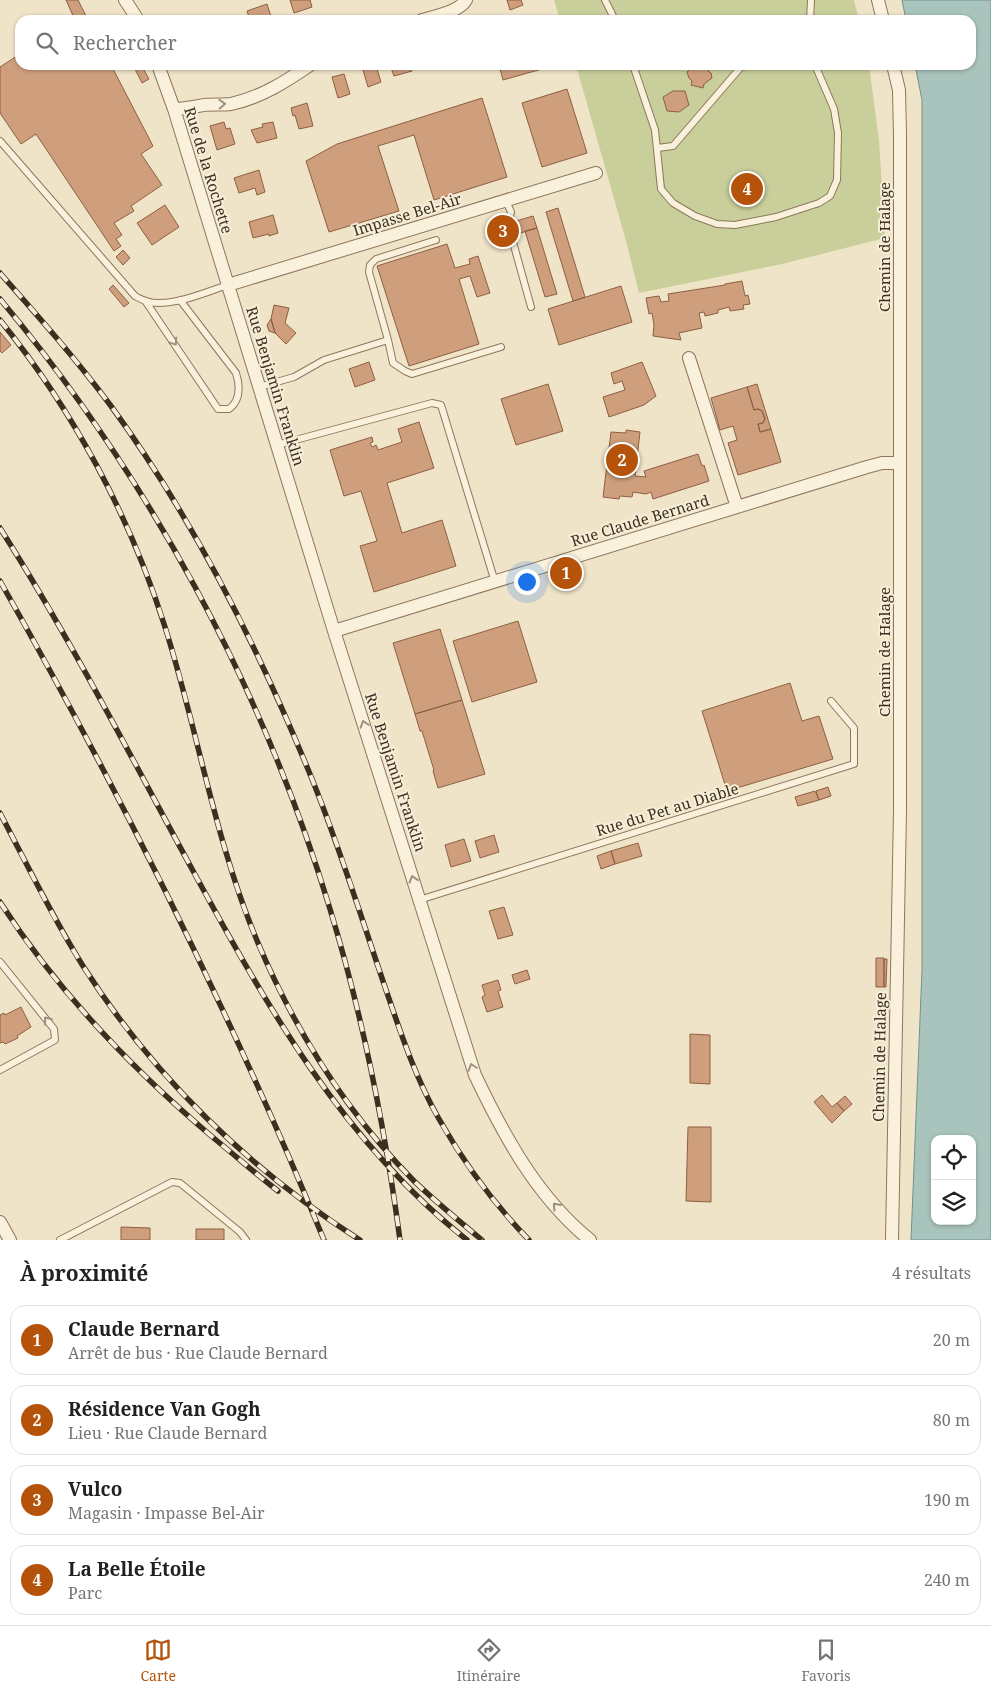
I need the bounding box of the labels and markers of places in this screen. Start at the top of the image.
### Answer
pin: 4 [731,170,763,208]
pin: 3 [487,212,519,250]
pin: 2 [606,441,638,479]
pin: 1 [550,554,582,592]

